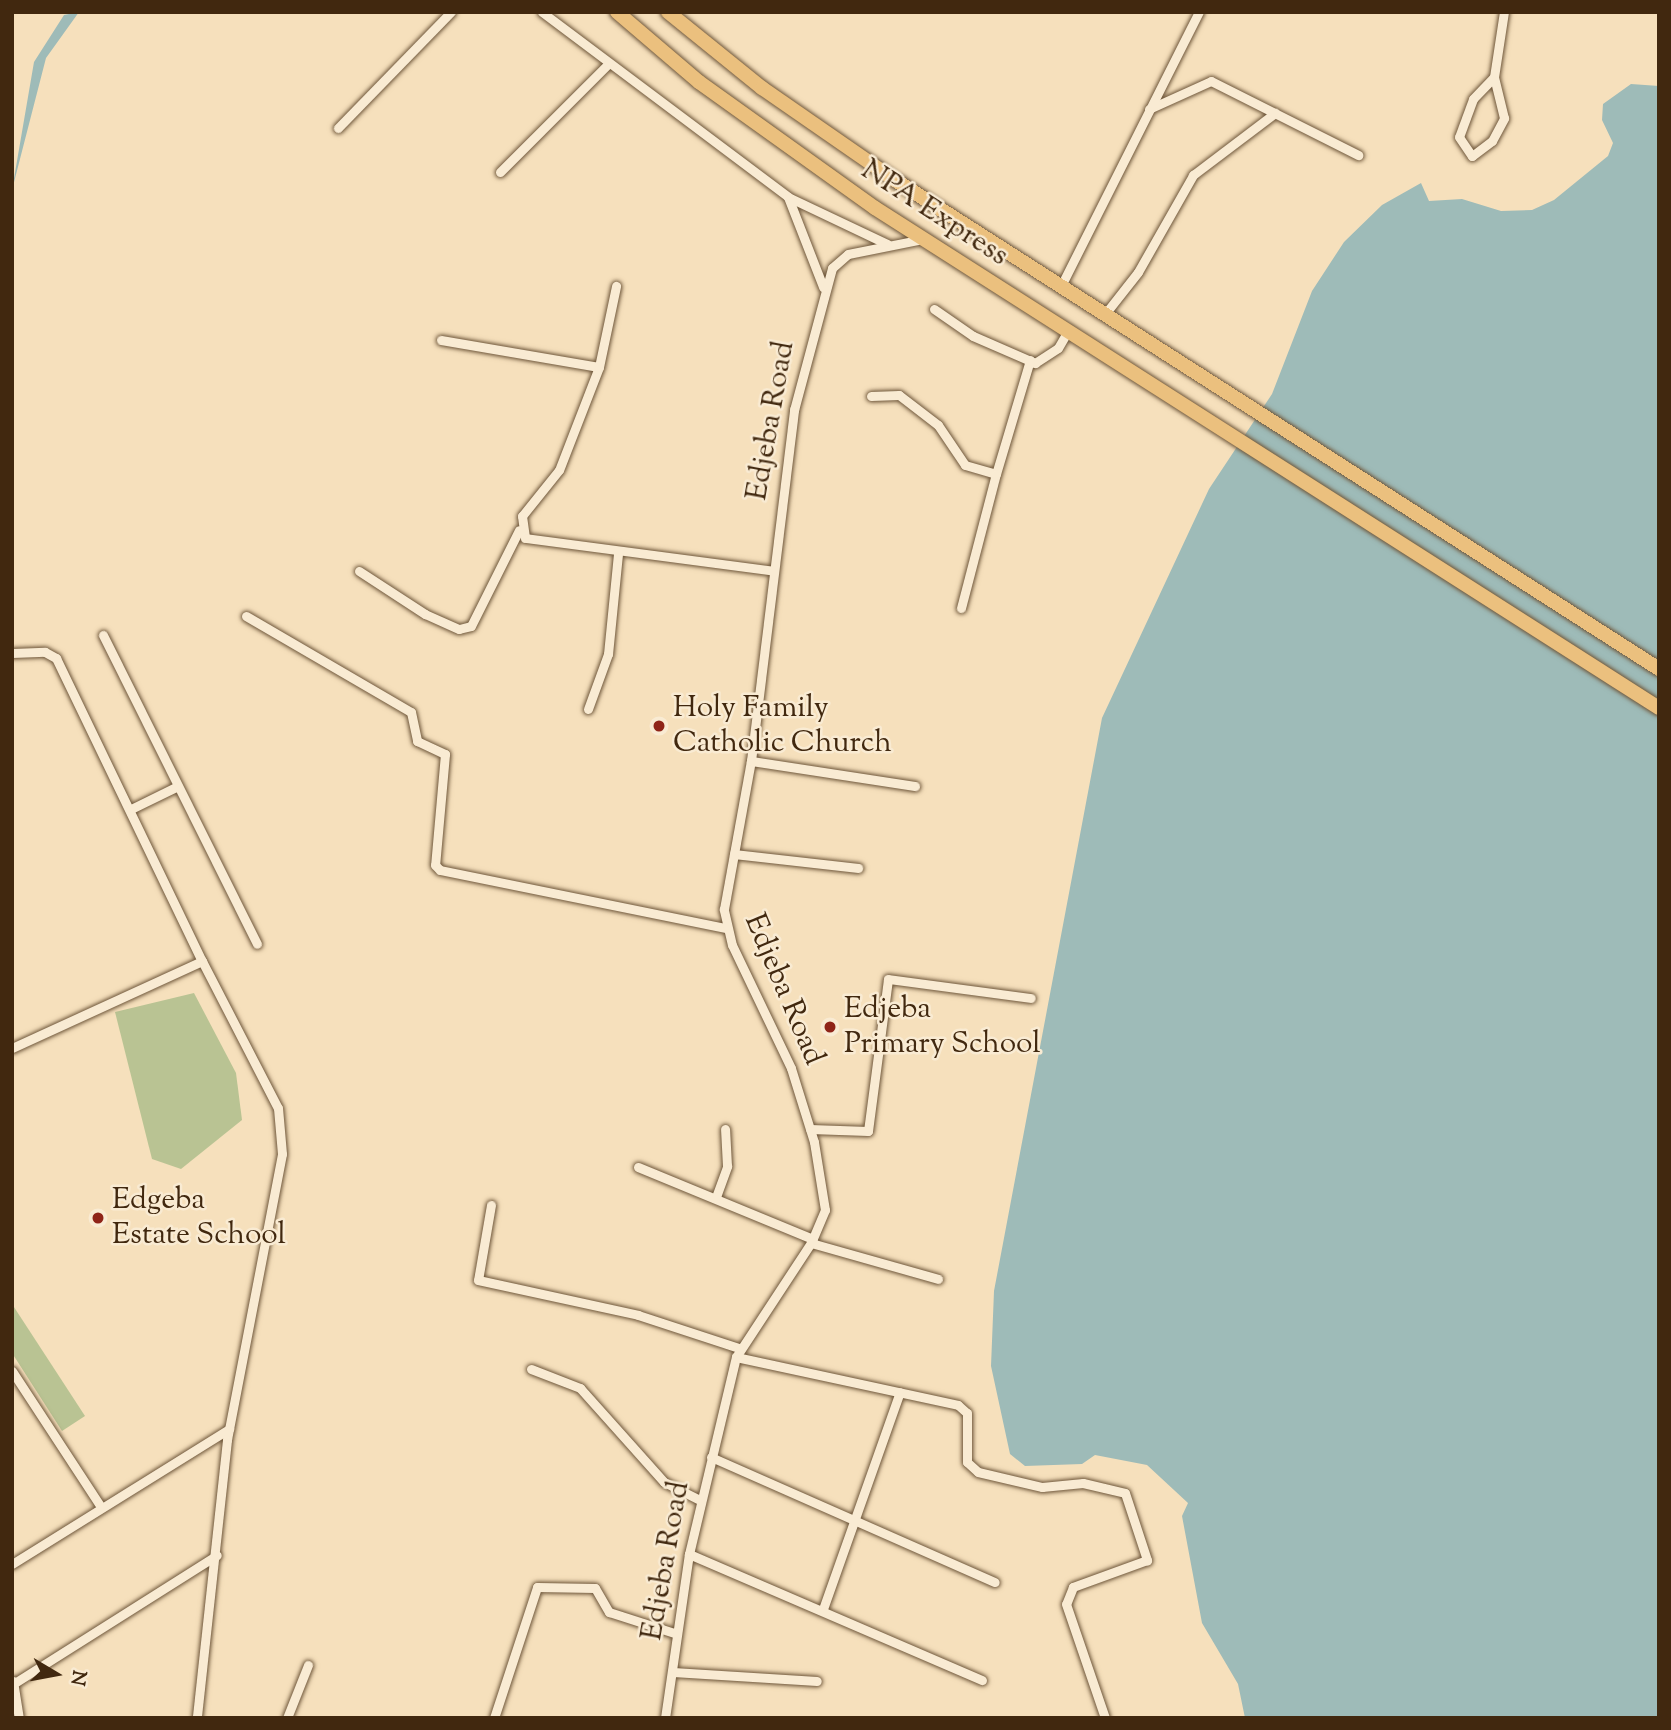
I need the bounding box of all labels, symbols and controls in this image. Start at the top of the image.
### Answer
street label: NPA Express [854,153,1014,275]
street label: Edjeba Road [740,339,804,503]
place label: Holy Family Catholic Church [673,691,892,762]
marker: Holy Family Catholic Church [651,718,667,734]
street label: Edjeba Road [735,909,831,1071]
place label: Edjeba Primary School [844,992,1041,1062]
marker: Edjeba Primary School [822,1019,838,1035]
place label: Edgeba Estate School [112,1183,286,1254]
marker: Edgeba Estate School [90,1210,106,1226]
street label: Edjeba Road [635,1479,699,1643]
north arrow [21,1639,91,1709]
text: N [63,1668,92,1688]

